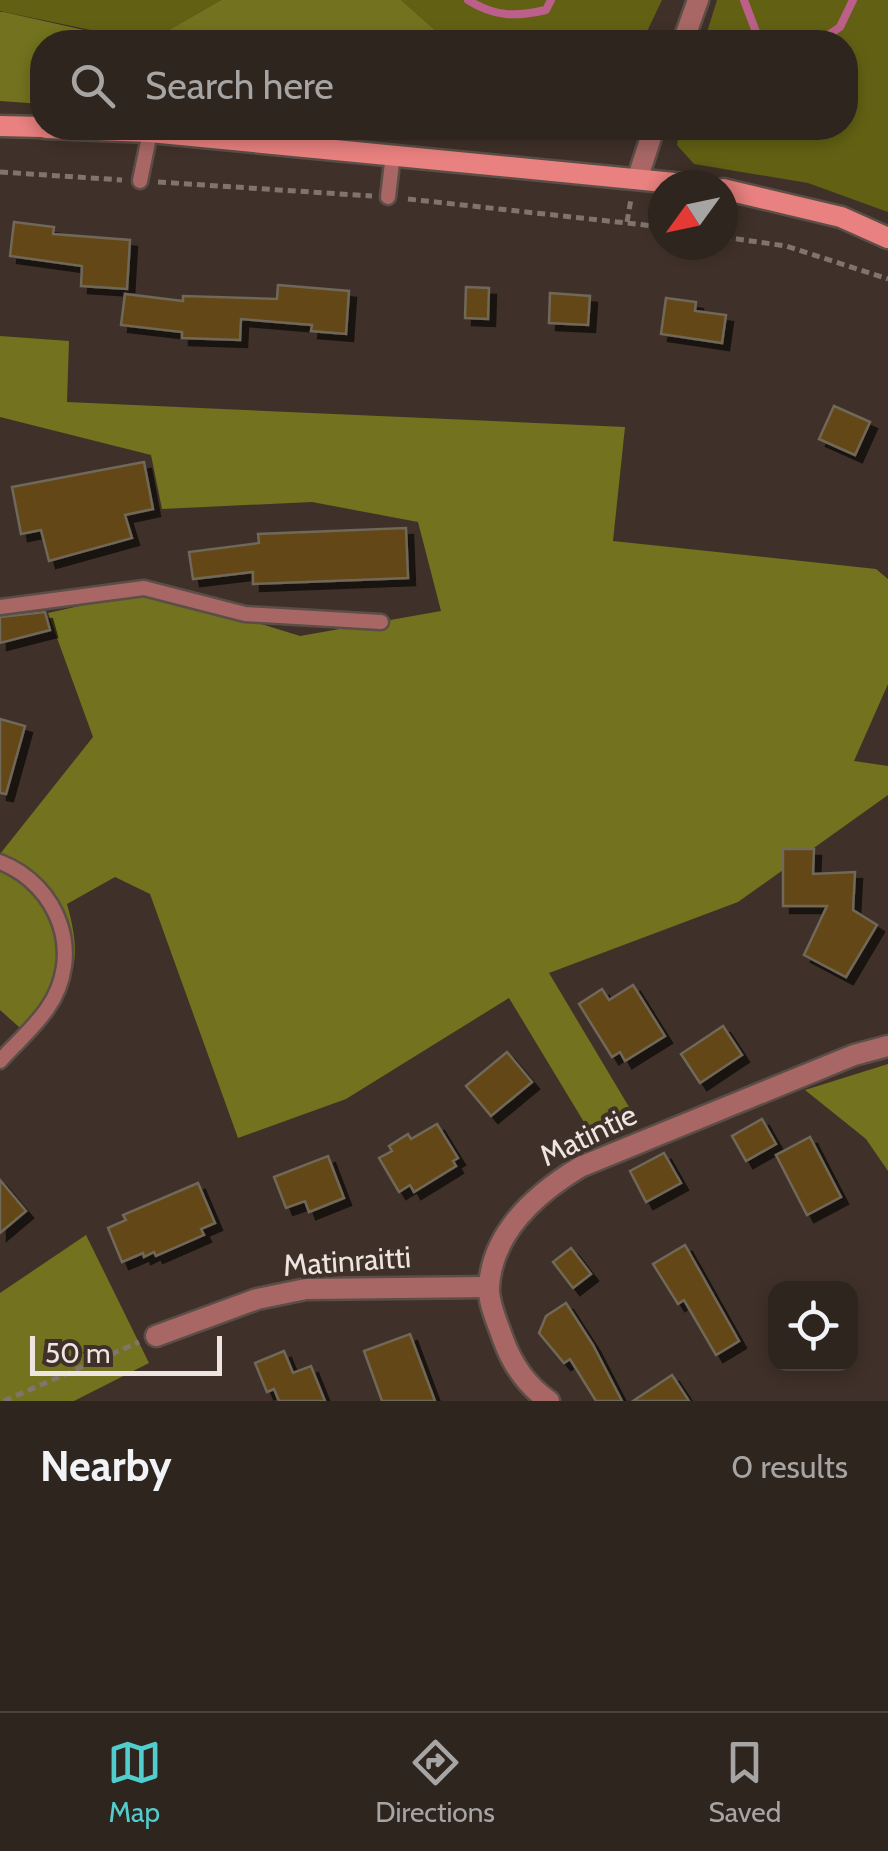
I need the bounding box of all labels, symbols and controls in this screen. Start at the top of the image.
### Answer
search box [30,30,858,140]
icon: search [65,58,120,113]
text: Search here [145,62,334,109]
north arrow [648,170,738,260]
street label: Matintie [534,1096,642,1174]
street label: Matinraitti [282,1238,412,1284]
map controls [768,1281,858,1371]
button: locate [768,1281,858,1371]
scale bar [30,1331,222,1376]
text: 50 m [45,1336,111,1370]
text: Nearby [40,1440,172,1492]
text: 0 results [731,1447,848,1486]
tab: Map [107,1735,162,1829]
tab: Directions [375,1735,495,1829]
tab: Saved [709,1735,781,1829]

